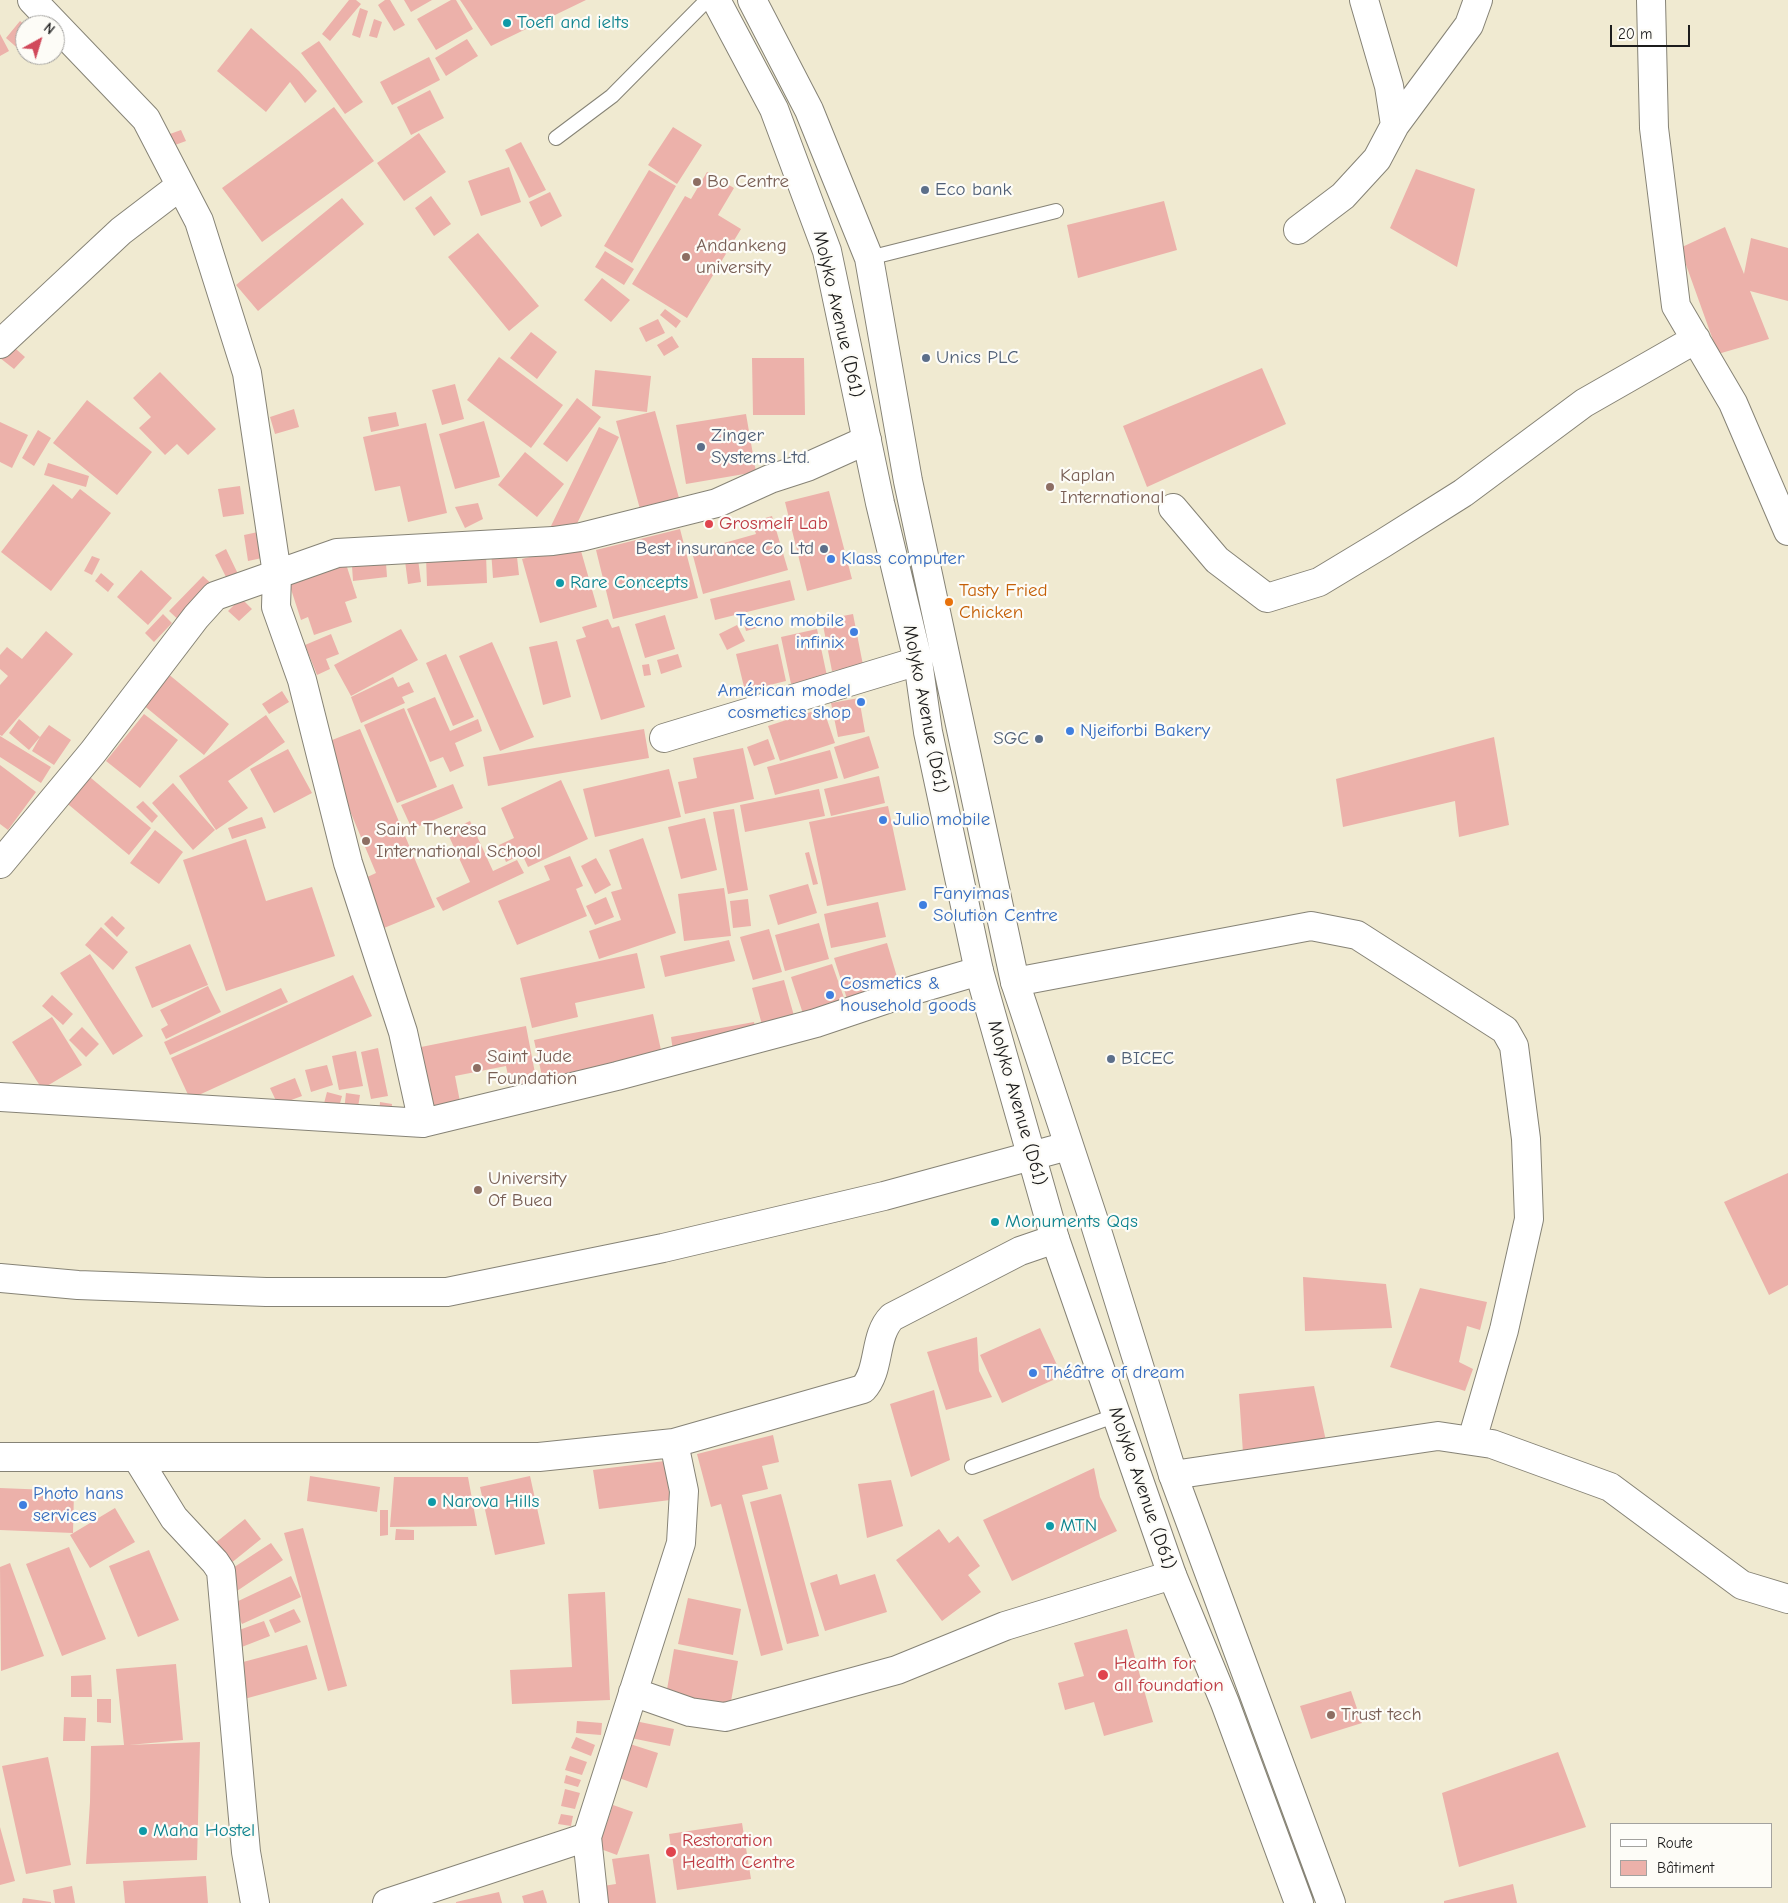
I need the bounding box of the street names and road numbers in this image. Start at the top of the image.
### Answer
street label: Molyko Avenue (D61) [808,228,868,400]
street label: Molyko Avenue (D61) [898,623,952,795]
street label: Molyko Avenue (D61) [982,1018,1052,1188]
street label: Molyko Avenue (D61) [1103,1403,1181,1573]

